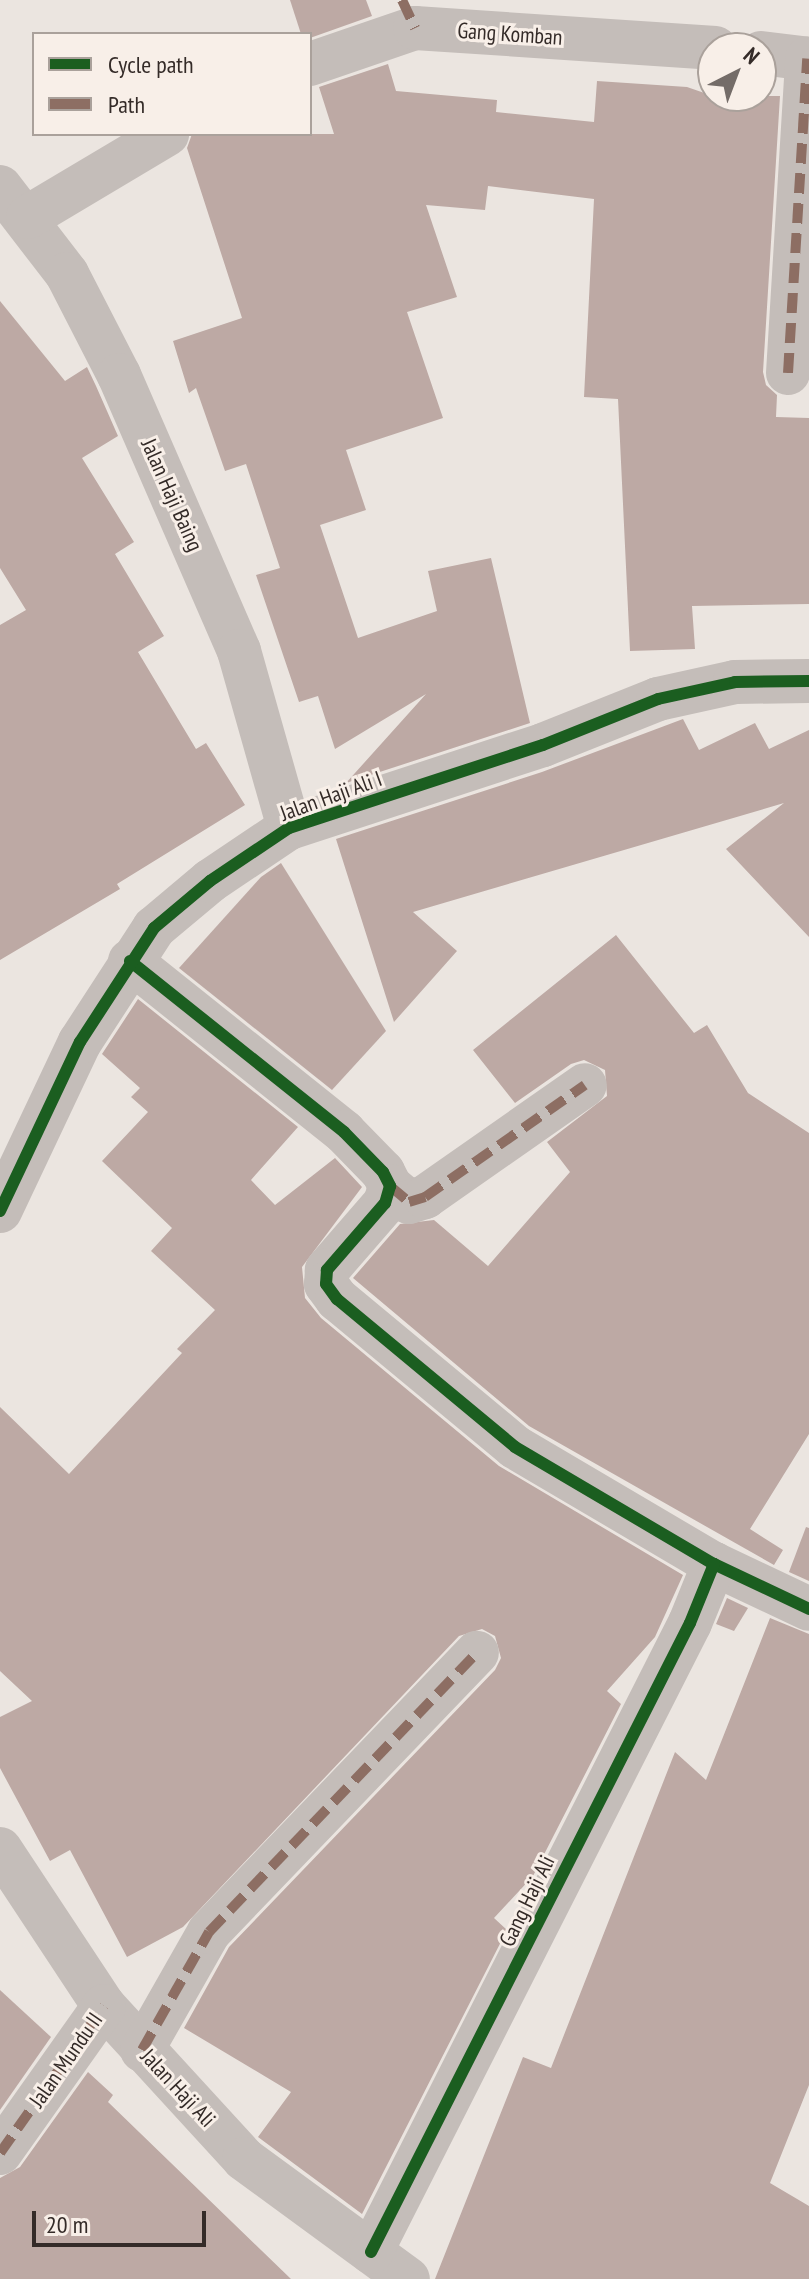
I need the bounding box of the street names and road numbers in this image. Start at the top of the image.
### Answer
street label: Gang Komban [457,17,563,51]
street label: Jalan Haji Baing [135,435,209,555]
street label: Jalan Haji Ali I [276,765,386,827]
street label: Gang Haji Ali [494,1851,560,1951]
street label: Jalan Mundu II [24,2008,108,2112]
street label: Jalan Haji Ali [135,2043,221,2133]

